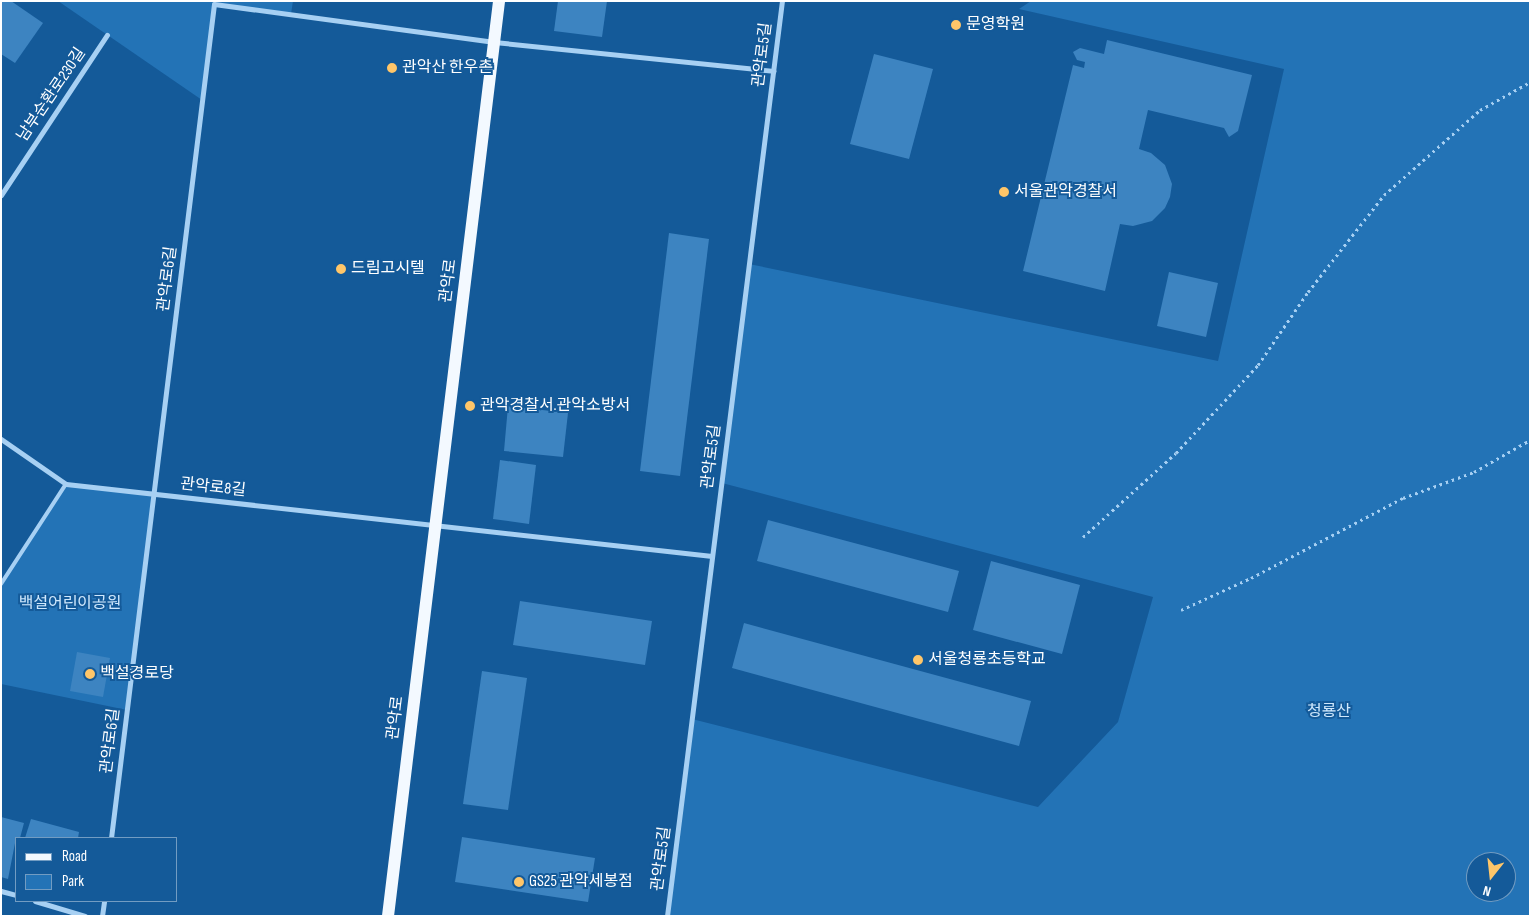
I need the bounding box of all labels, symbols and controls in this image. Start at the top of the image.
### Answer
place label: 문영학원 [966,15,1025,35]
marker: 문영학원 [950,19,962,31]
street label: 관악로5길 [749,21,777,89]
street label: 남부순환로230길 [14,45,90,145]
place label: 관악산 한우촌 [402,58,493,78]
marker: 관악산 한우촌 [386,62,398,74]
place label: 서울관악경찰서 [1014,182,1117,202]
marker: 서울관악경찰서 [998,186,1010,198]
street label: 관악로6길 [154,245,182,313]
street label: 관악로 [437,258,461,304]
place label: 드림고시텔 [351,259,425,279]
marker: 드림고시텔 [335,263,347,275]
place label: 관악경찰서.관악소방서 [480,396,630,416]
marker: 관악경찰서.관악소방서 [464,400,476,412]
street label: 관악로5길 [698,423,726,491]
street label: 관악로8길 [179,475,247,501]
park label: 백설어린이공원 [18,594,122,614]
place label: 서울청룡초등학교 [928,650,1046,670]
marker: 서울청룡초등학교 [912,654,924,666]
place label: 백설경로당 [100,664,174,684]
marker: 백설경로당 [84,668,96,680]
street label: 관악로 [384,695,408,741]
park label: 청룡산 [1307,702,1351,722]
street label: 관악로6길 [97,707,125,775]
street label: 관악로5길 [648,825,676,893]
legend [15,837,178,902]
text: Road [62,847,87,866]
north arrow [1466,852,1516,902]
text: Park [62,872,84,891]
place label: GS25 관악세봉점 [529,872,633,892]
marker: GS25 관악세봉점 [513,876,525,888]
text: N [1481,882,1493,900]

